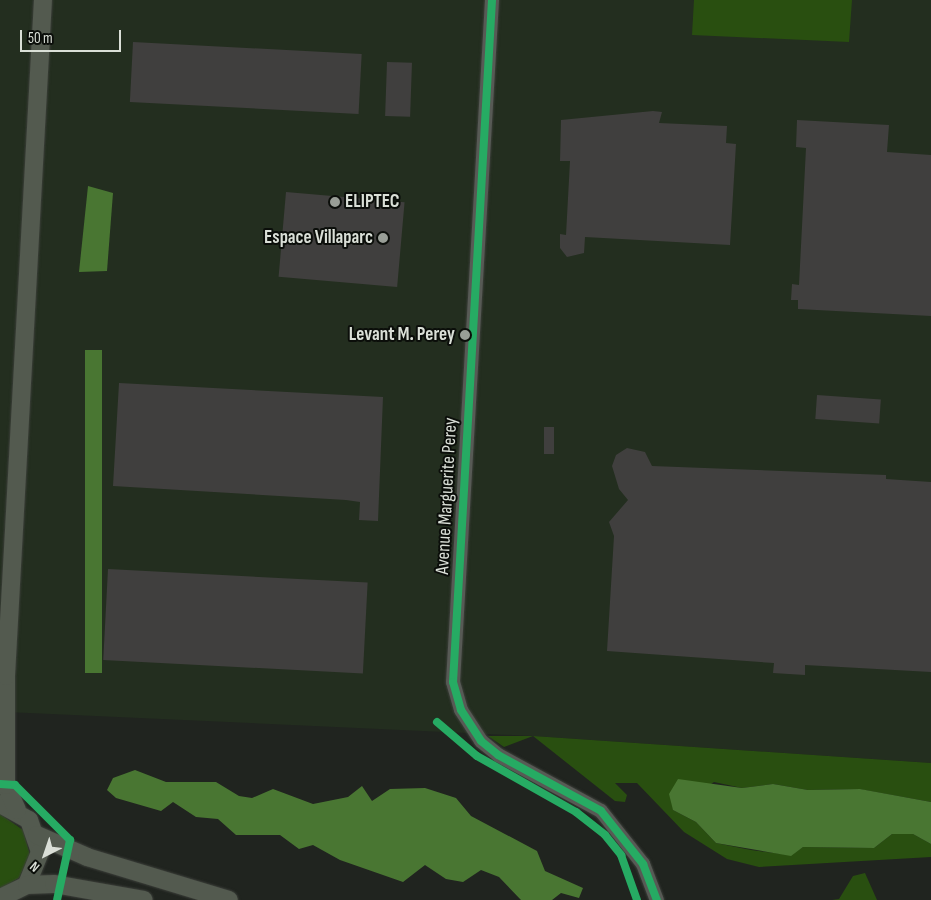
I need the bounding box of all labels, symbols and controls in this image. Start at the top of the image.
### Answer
scale bar [22,20,124,52]
text: 50 m [28,29,53,48]
place label: ELIPTEC [345,191,400,213]
marker: ELIPTEC [329,196,341,208]
place label: Espace Villaparc [264,227,373,249]
marker: Espace Villaparc [377,232,389,244]
place label: Levant M. Perey [349,324,455,346]
marker: Levant M. Perey [459,329,471,341]
street label: Avenue Marguerite Perey [432,417,462,575]
north arrow [20,830,70,880]
text: N [26,858,43,876]

